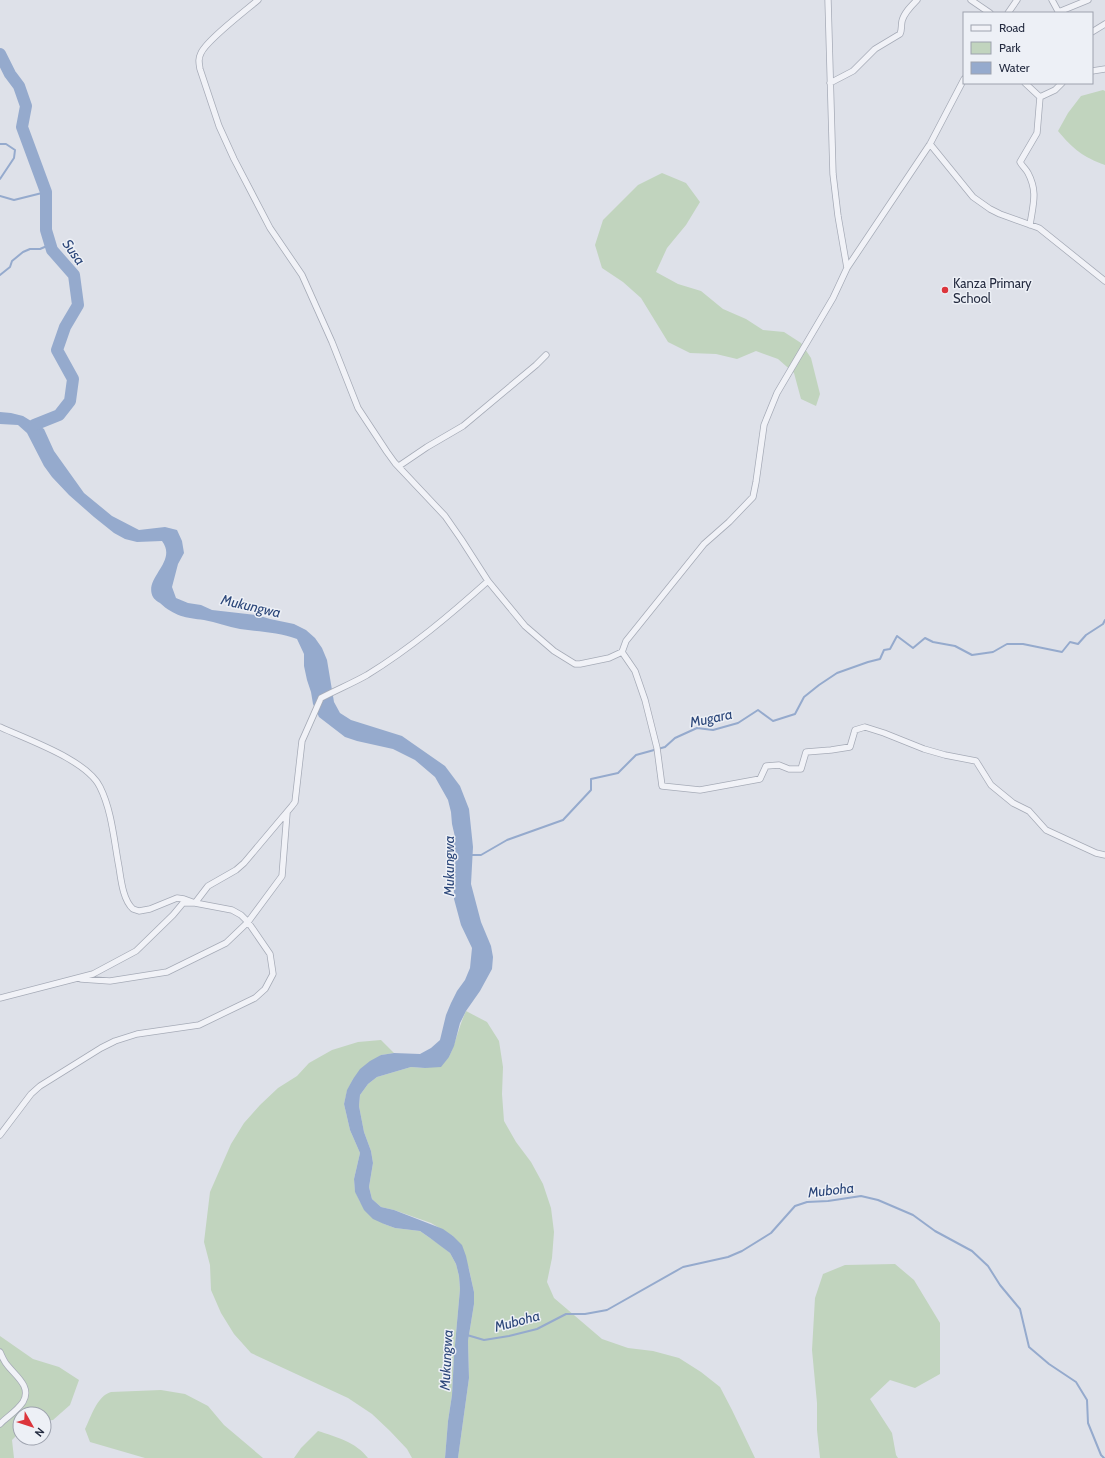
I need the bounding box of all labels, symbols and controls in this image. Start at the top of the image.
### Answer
legend [963,12,1093,84]
text: Road [999,20,1025,35]
text: Park [999,40,1021,55]
text: Water [999,60,1030,75]
water label: Susa [59,236,89,268]
place label: Kanza Primary School [953,275,1032,306]
marker: Kanza Primary School [940,285,950,295]
water label: Mukungwa [218,590,283,622]
water label: Mugara [687,705,734,731]
water label: Mukungwa [440,836,458,897]
water label: Muboha [806,1179,855,1201]
water label: Muboha [491,1306,542,1336]
water label: Mukungwa [435,1329,457,1392]
north arrow [12,1406,52,1446]
text: N [32,1425,48,1440]

